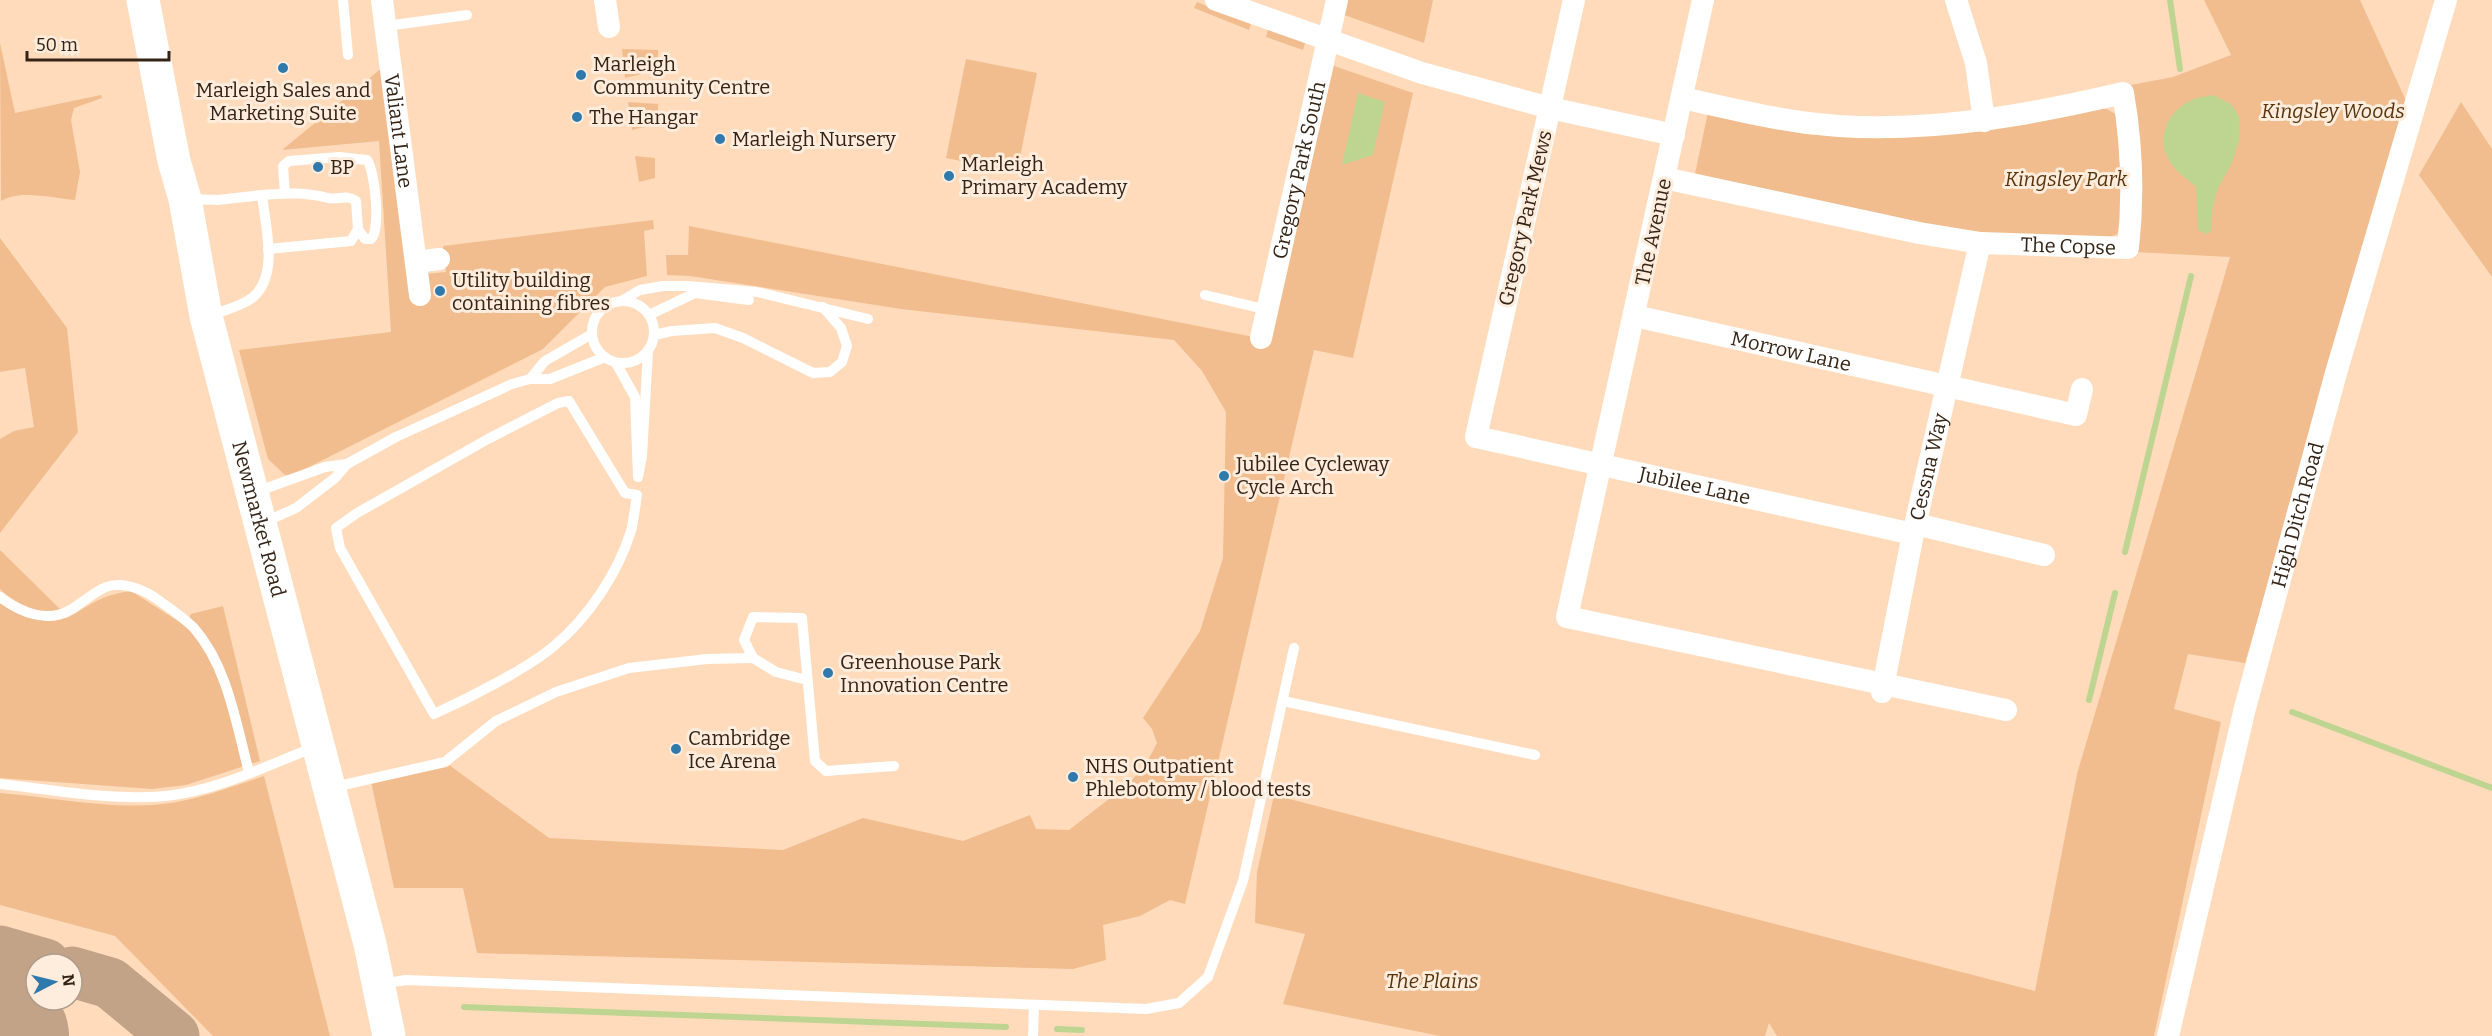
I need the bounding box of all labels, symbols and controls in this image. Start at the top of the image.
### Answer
scale bar [27,24,170,62]
text: 50 m [36,34,78,56]
place label: Marleigh Community Centre [593,52,770,99]
marker: Marleigh Sales and Marketing Suite [276,61,290,75]
marker: Marleigh Community Centre [574,68,588,82]
street label: Valiant Lane [380,72,418,189]
place label: Marleigh Sales and Marketing Suite [195,78,371,125]
street label: Gregory Park South [1267,78,1330,261]
park label: Kingsley Woods [2261,99,2405,123]
place label: The Hangar [589,105,698,129]
marker: The Hangar [570,110,584,124]
place label: Marleigh Nursery [732,127,896,151]
street label: Gregory Park Mews [1493,128,1557,308]
marker: Marleigh Nursery [713,132,727,146]
place label: Marleigh Primary Academy [961,152,1128,199]
place label: BP [330,155,354,179]
marker: BP [311,160,325,174]
park label: Kingsley Park [2005,167,2128,191]
marker: Marleigh Primary Academy [942,169,956,183]
street label: The Avenue [1630,176,1676,288]
street label: The Copse [2020,232,2116,260]
place label: Utility building containing fibres [452,268,610,315]
marker: Utility building containing fibres [433,284,447,298]
street label: Morrow Lane [1729,326,1853,376]
street label: Cessna Way [1904,410,1953,523]
street label: Newmarket Road [227,438,291,600]
street label: High Ditch Road [2266,439,2329,590]
place label: Jubilee Cycleway Cycle Arch [1235,452,1390,499]
street label: Jubilee Lane [1636,461,1753,510]
marker: Jubilee Cycleway Cycle Arch [1217,469,1231,483]
place label: Greenhouse Park Innovation Centre [840,650,1008,697]
marker: Greenhouse Park Innovation Centre [821,666,835,680]
place label: Cambridge Ice Arena [688,726,790,773]
marker: Cambridge Ice Arena [669,742,683,756]
place label: NHS Outpatient Phlebotomy / blood tests [1085,754,1311,801]
marker: NHS Outpatient Phlebotomy / blood tests [1066,770,1080,784]
north arrow [24,952,84,1012]
park label: The Plains [1386,969,1478,993]
text: N [58,973,79,988]

